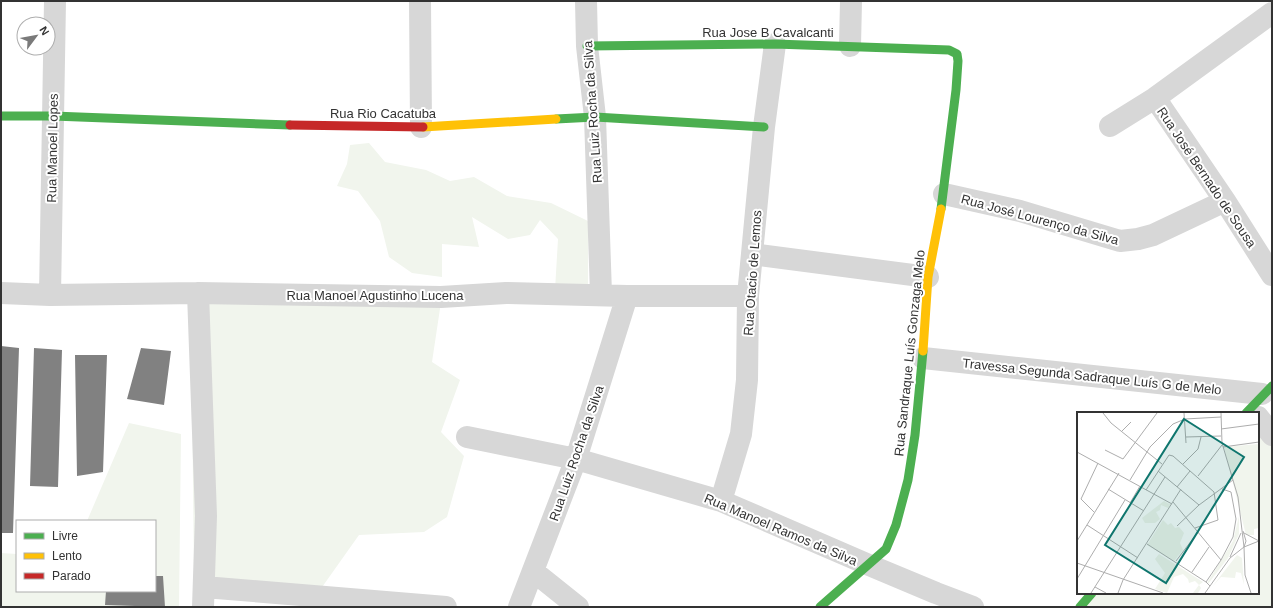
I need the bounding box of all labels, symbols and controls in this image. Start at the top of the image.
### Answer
north arrow [16,16,56,56]
text: N [37,24,52,37]
street label: Rua Jose B Cavalcanti [702,25,834,40]
street label: Rua Luiz Rocha da Silva [580,40,605,183]
street label: Rua Manoel Lopes [44,93,61,203]
street label: Rua José Bernado de Sousa [1154,104,1260,251]
street label: Rua Rio Cacatuba [330,106,437,121]
street label: Rua José Lourenço da Silva [959,191,1121,248]
street label: Rua Otacio de Lemos [741,209,764,336]
street label: Rua Sandraque Luís Gonzaga Melo [891,249,928,457]
street label: Rua Manoel Agustinho Lucena [286,288,464,303]
street label: Travessa Segunda Sadraque Luís G de Melo [962,355,1222,398]
street label: Rua Luiz Rocha da Silva [546,383,607,523]
inset map [1077,412,1259,594]
street label: Rua Manoel Ramos da Silva [702,490,860,569]
legend [16,520,156,592]
text: Livre [52,529,78,543]
text: Lento [52,549,82,563]
text: Parado [52,569,91,583]

